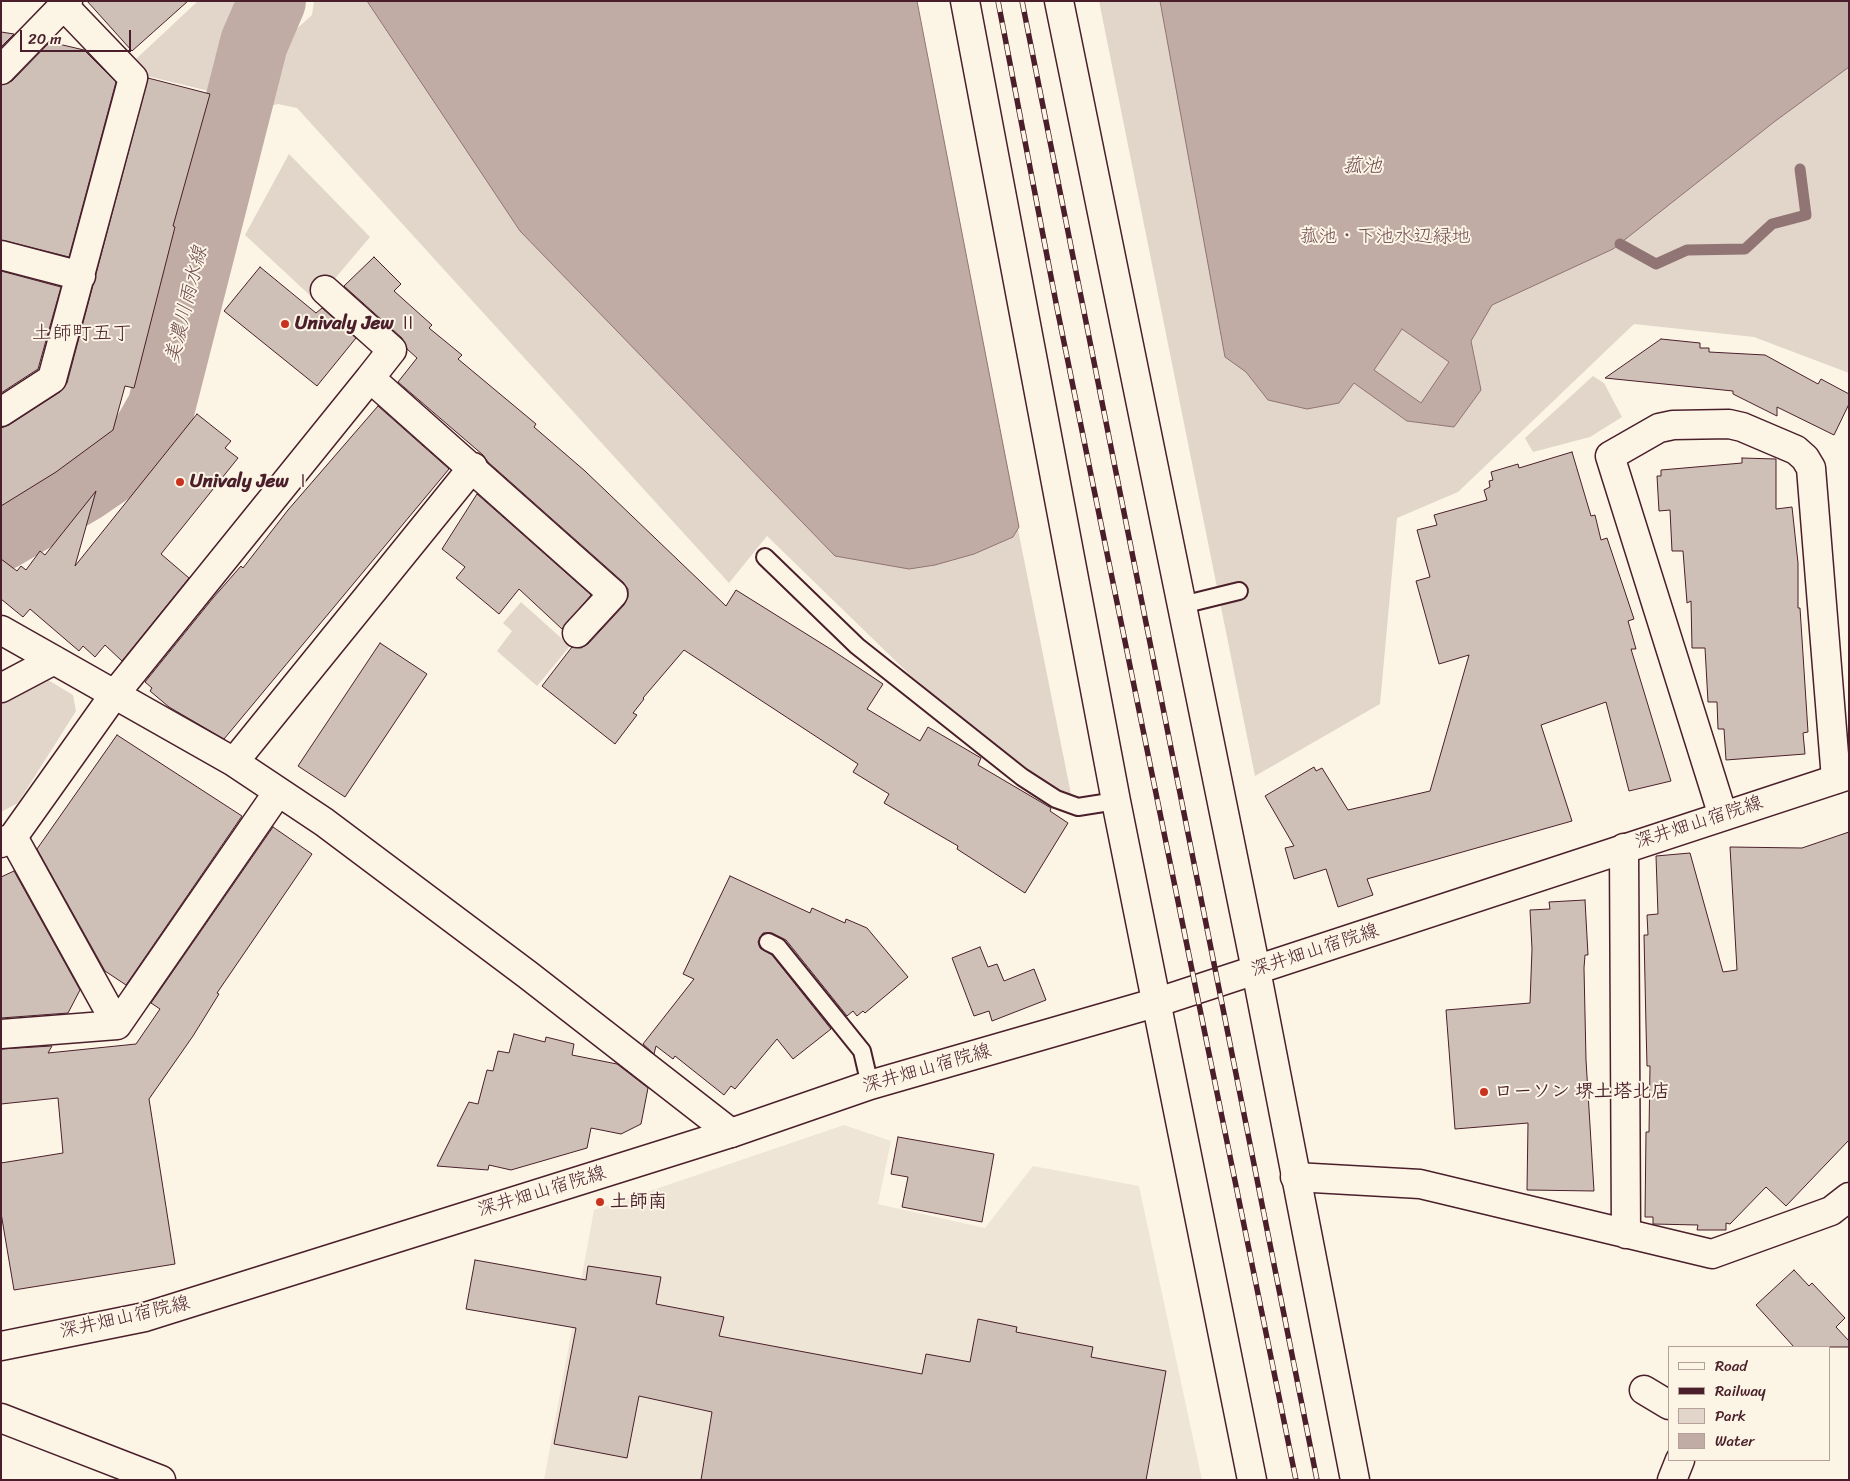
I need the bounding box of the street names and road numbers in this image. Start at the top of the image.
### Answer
street label: 深井畑山宿院線 [1632,792,1766,854]
street label: 深井畑山宿院線 [1248,920,1382,982]
street label: 深井畑山宿院線 [860,1040,994,1098]
street label: 深井畑山宿院線 [475,1162,609,1222]
street label: 深井畑山宿院線 [58,1292,192,1344]

